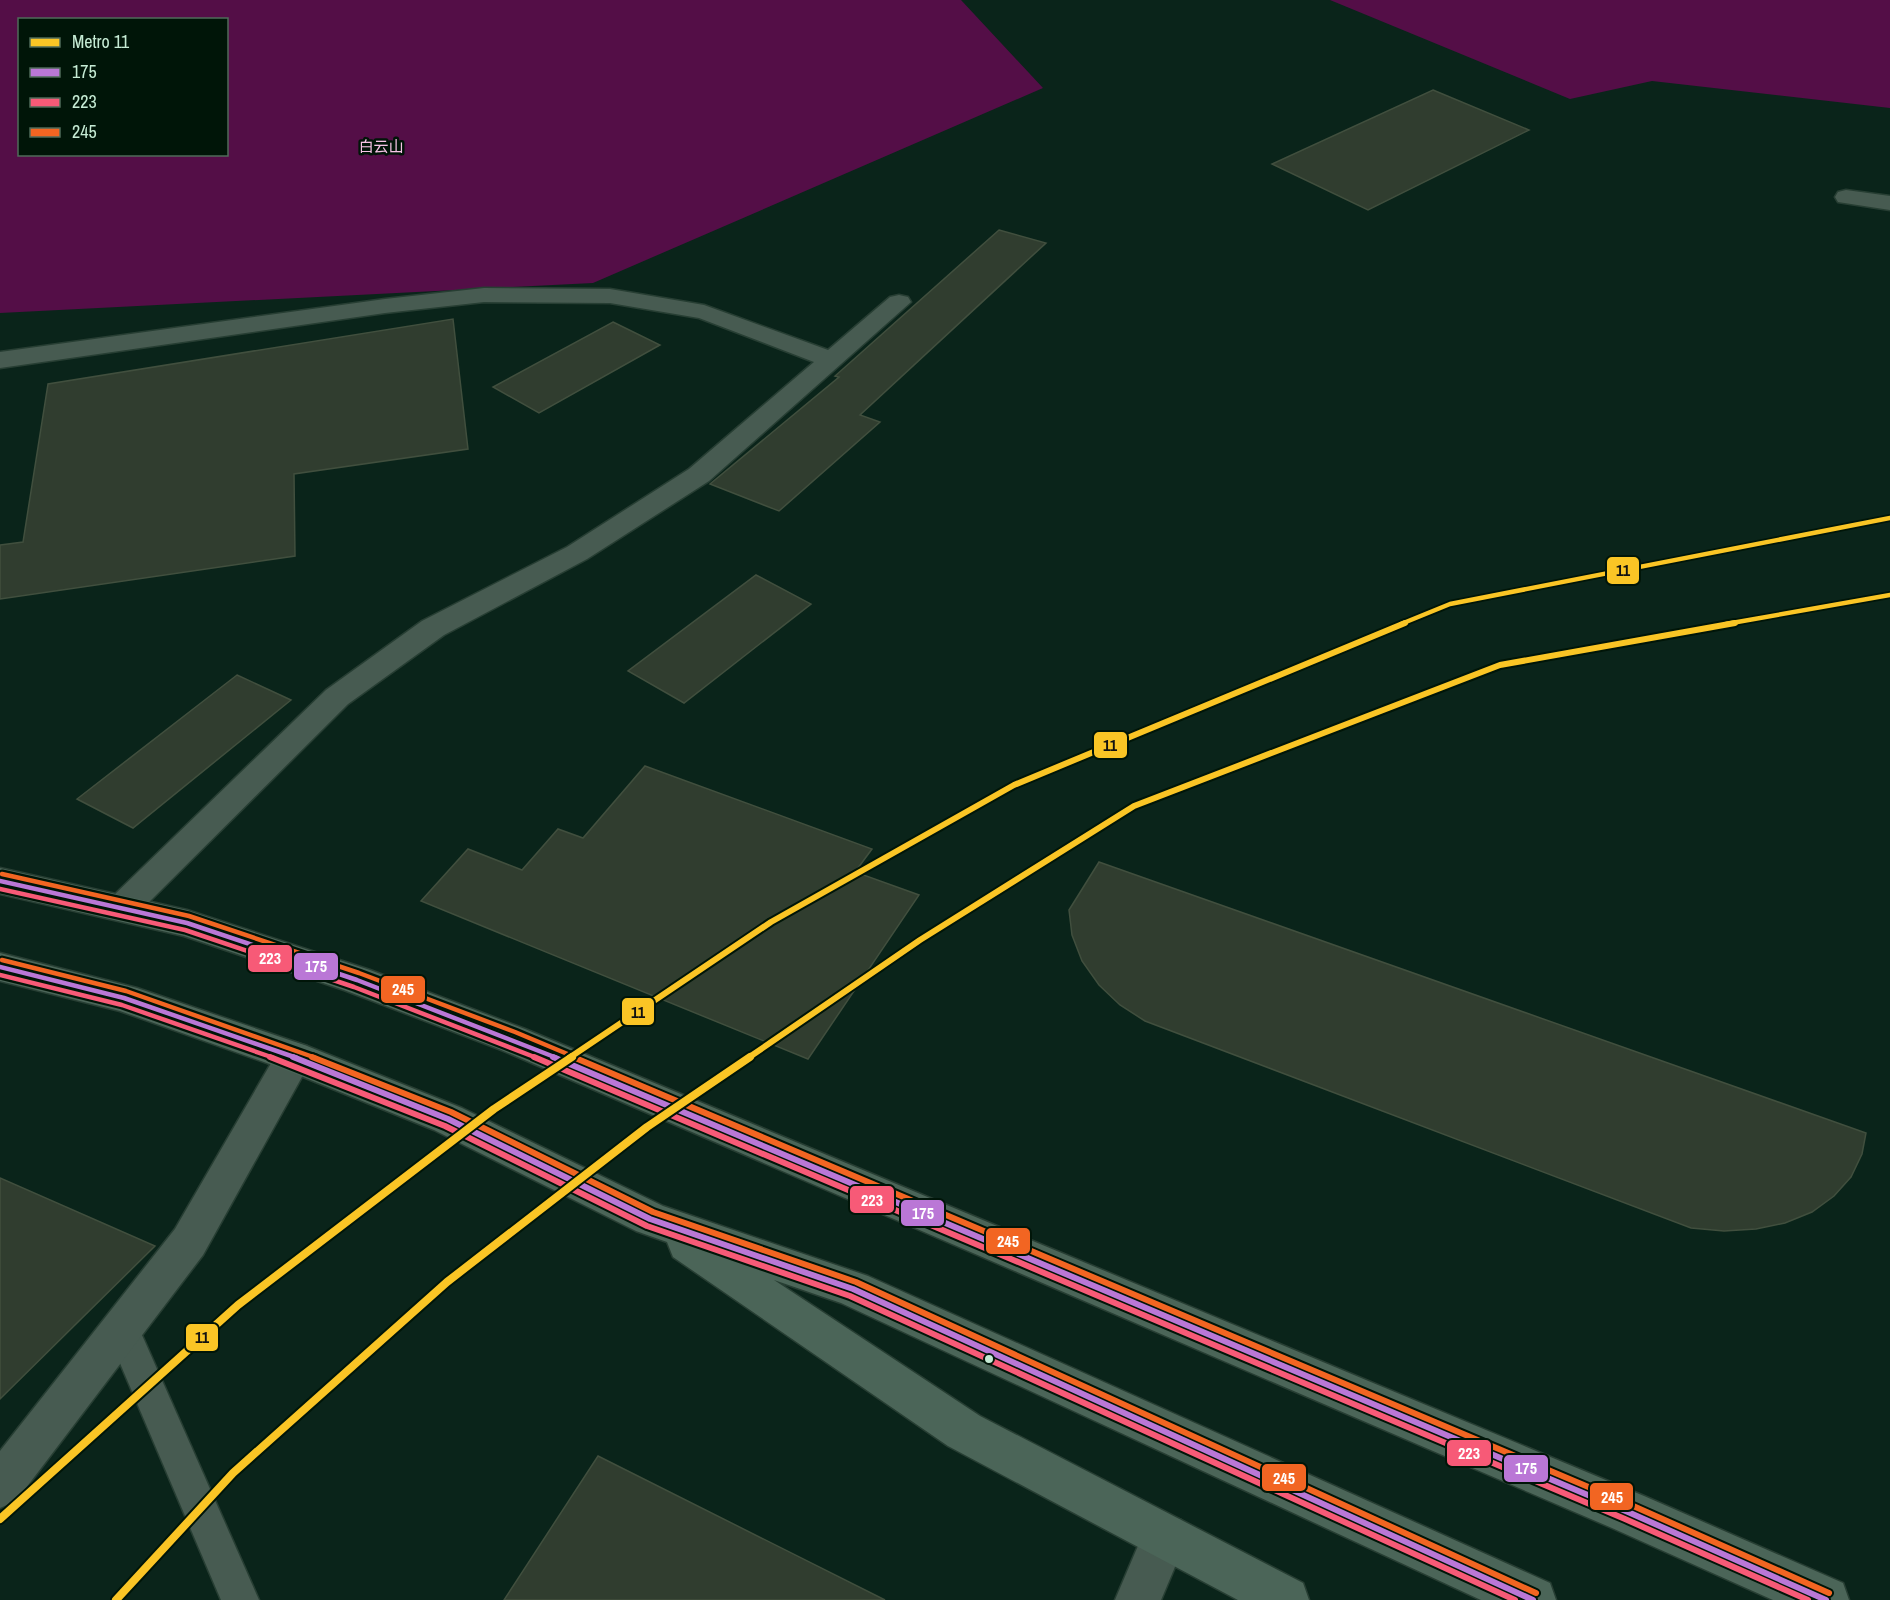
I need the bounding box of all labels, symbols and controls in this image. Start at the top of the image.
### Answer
legend [18,18,228,156]
text: Metro 11 [72,29,130,54]
text: 175 [72,59,97,84]
text: 223 [72,89,97,114]
text: 245 [72,119,97,144]
park label: 白云山 [358,136,404,157]
line badge: 11 [1606,556,1640,585]
text: 11 [1616,559,1631,581]
line badge: 11 [1093,731,1128,759]
text: 11 [1103,734,1118,756]
line badge: 223 [247,944,293,973]
text: 223 [259,947,281,969]
line badge: 175 [293,952,339,981]
text: 175 [305,955,327,977]
line badge: 245 [380,975,426,1004]
text: 245 [392,978,414,1000]
line badge: 11 [621,997,655,1026]
text: 11 [631,1001,646,1023]
line badge: 223 [849,1185,895,1214]
text: 223 [861,1189,883,1211]
line badge: 175 [900,1199,945,1227]
text: 175 [912,1202,934,1224]
line badge: 245 [985,1227,1031,1255]
text: 245 [997,1230,1019,1252]
line badge: 11 [185,1323,219,1352]
text: 11 [195,1326,210,1348]
unlabelled marker [983,1353,995,1365]
line badge: 223 [1446,1439,1492,1467]
text: 223 [1458,1442,1480,1464]
line badge: 175 [1503,1454,1549,1483]
text: 175 [1515,1457,1537,1479]
line badge: 245 [1261,1463,1307,1492]
text: 245 [1273,1467,1295,1489]
line badge: 245 [1589,1482,1634,1511]
text: 245 [1601,1486,1623,1508]

